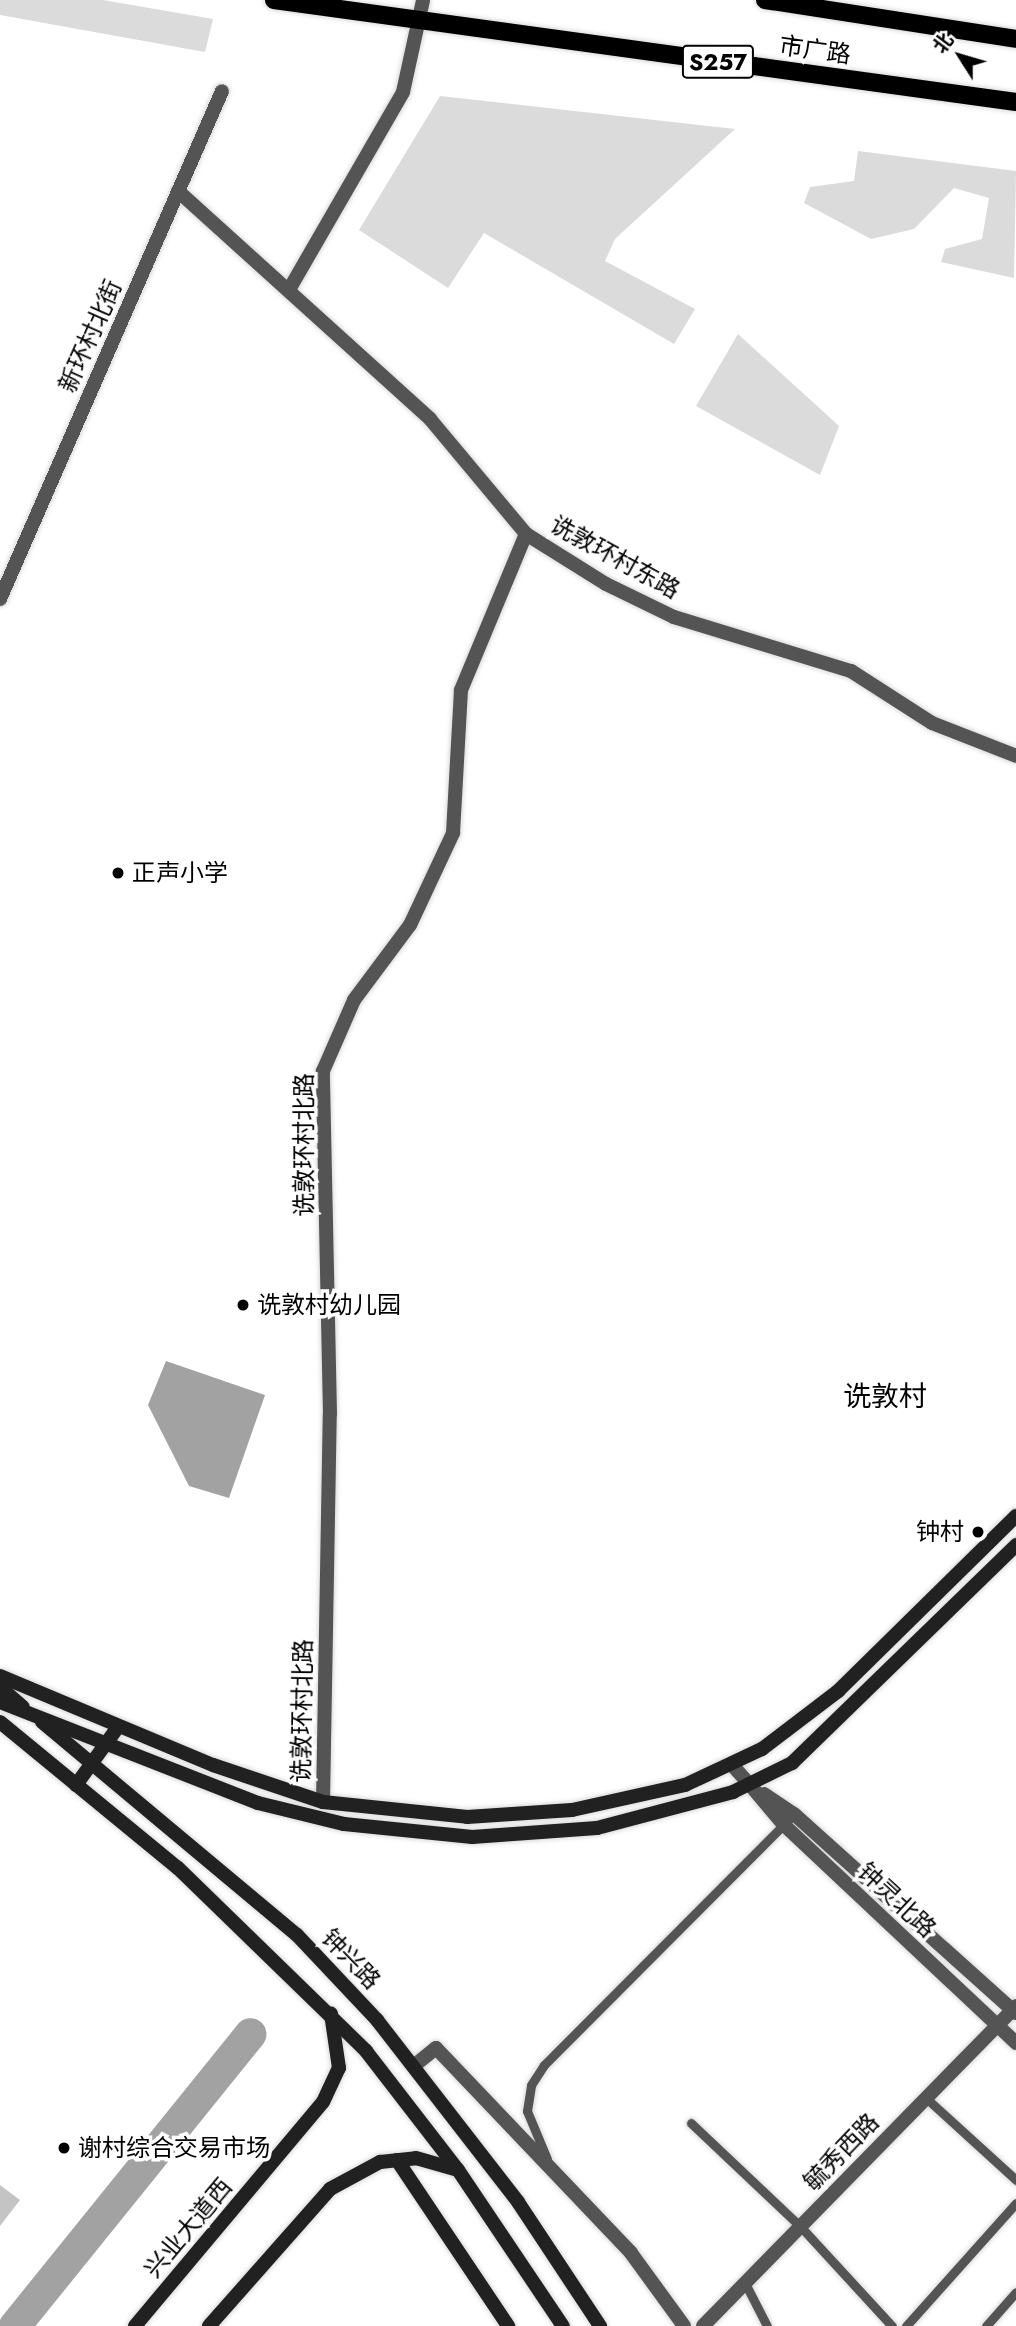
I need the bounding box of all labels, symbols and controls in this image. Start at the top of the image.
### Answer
north arrow [925,21,995,91]
text: 北 [926,27,959,59]
street label: 市广路 [777,31,853,69]
road number: S257 [681,43,755,82]
street label: 新环村北街 [52,275,128,397]
street label: 诜敦环村东路 [545,509,685,605]
place label: 正声小学 [132,859,228,887]
marker: 正声小学 [110,865,126,881]
street label: 诜敦环村北路 [290,1073,318,1217]
place label: 诜敦村幼儿园 [257,1291,401,1319]
marker: 诜敦村幼儿园 [235,1297,251,1313]
district label: 诜敦村 [843,1380,927,1414]
place label: 钟村 [916,1518,964,1546]
marker: 钟村 [970,1524,986,1540]
street label: 诜敦环村北路 [286,1639,318,1783]
street label: 钟灵北路 [852,1857,942,1943]
street label: 钟兴路 [316,1923,386,1995]
street label: 毓秀西路 [797,2107,885,2197]
place label: 谢村综合交易市场 [78,2134,270,2162]
marker: 谢村综合交易市场 [56,2140,72,2156]
street label: 兴业大道西 [138,2173,238,2283]

